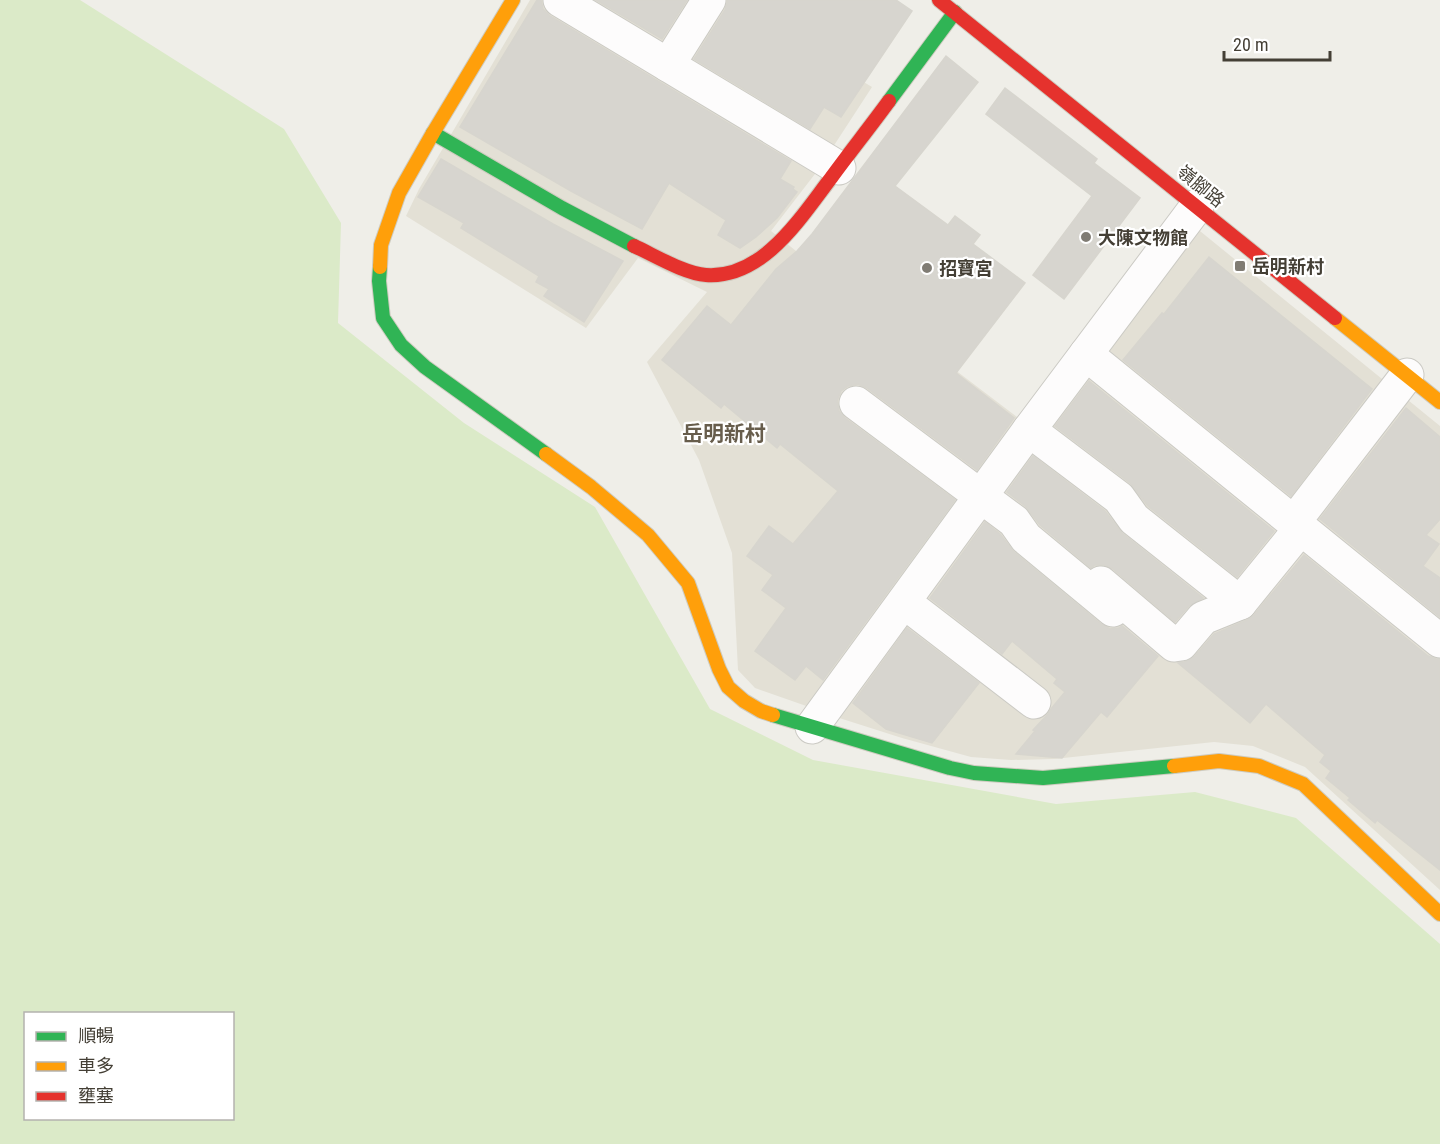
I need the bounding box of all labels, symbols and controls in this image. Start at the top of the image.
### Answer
scale bar [1224,24,1330,62]
text: 20 m [1233,34,1268,55]
street label: 嶺腳路 [1173,161,1229,211]
place label: 大陳文物館 [1098,227,1188,248]
marker: 大陳文物館 [1079,230,1093,244]
place label: 岳明新村 [1252,256,1324,277]
place label: 招寶宮 [939,258,993,279]
marker: 岳明新村 [1233,259,1247,273]
marker: 招寶宮 [920,261,934,275]
district label: 岳明新村 [682,422,766,446]
legend [24,1012,234,1120]
text: 順暢 [78,1025,114,1046]
text: 車多 [78,1055,114,1076]
text: 壅塞 [78,1085,114,1106]

